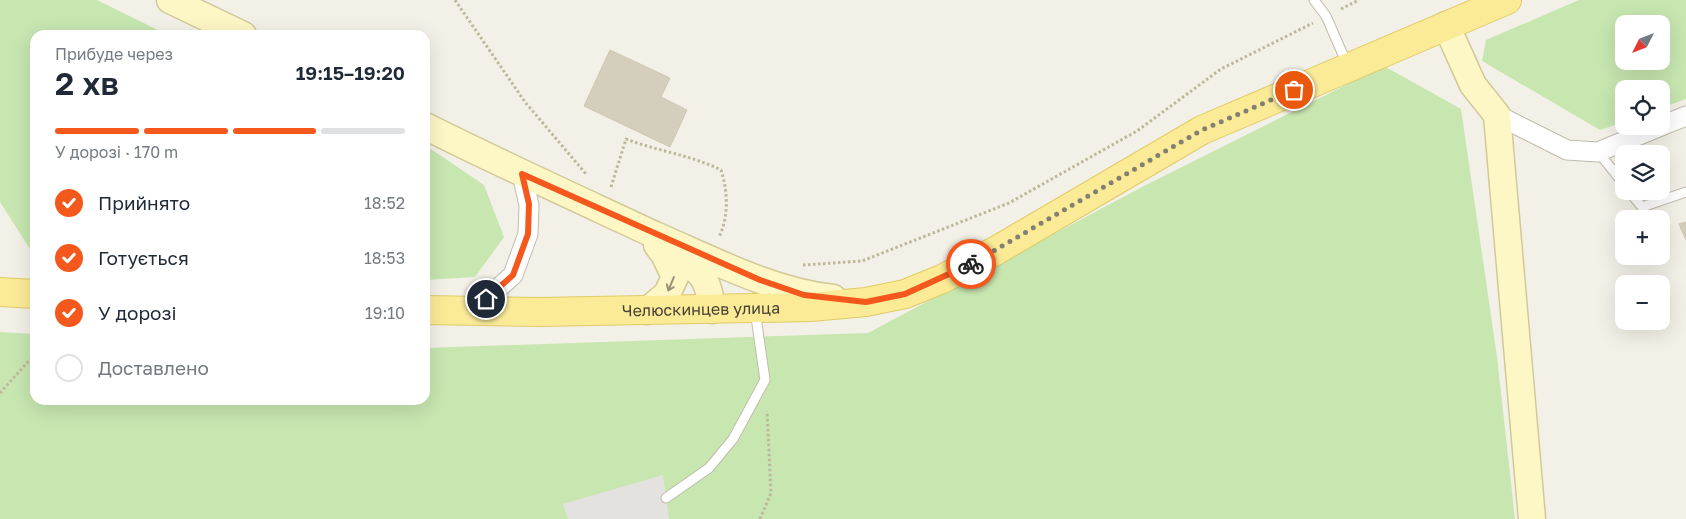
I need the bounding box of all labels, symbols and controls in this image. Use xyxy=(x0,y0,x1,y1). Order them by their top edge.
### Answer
north arrow xyxy=(1615,15,1670,70)
map controls xyxy=(1615,15,1670,330)
text: Прибуде через xyxy=(55,44,173,64)
text: 19:15–19:20 xyxy=(296,61,405,84)
text: 2 хв xyxy=(55,64,119,102)
pin xyxy=(1273,69,1315,111)
icon: bag xyxy=(1280,76,1308,104)
button: locate xyxy=(1615,80,1670,135)
text: У дорозі · 170 m xyxy=(55,142,178,162)
button: layers xyxy=(1615,145,1670,200)
icon: check xyxy=(55,189,83,217)
text: Прийнято xyxy=(98,191,190,214)
text: 18:52 xyxy=(364,193,405,213)
button: + xyxy=(1615,210,1670,265)
courier xyxy=(946,239,996,289)
icon: check xyxy=(55,244,83,272)
text: Готується xyxy=(98,246,189,269)
text: 18:53 xyxy=(364,248,405,268)
icon: bike xyxy=(957,250,985,278)
button: − xyxy=(1615,275,1670,330)
one-way arrow xyxy=(666,276,676,291)
pin xyxy=(465,278,507,320)
icon: home xyxy=(472,285,500,313)
street label: Челюскинцев улица xyxy=(622,298,780,320)
icon: check xyxy=(55,299,83,327)
text: У дорозі xyxy=(98,301,177,324)
text: 19:10 xyxy=(365,303,405,323)
text: Доставлено xyxy=(98,356,209,379)

